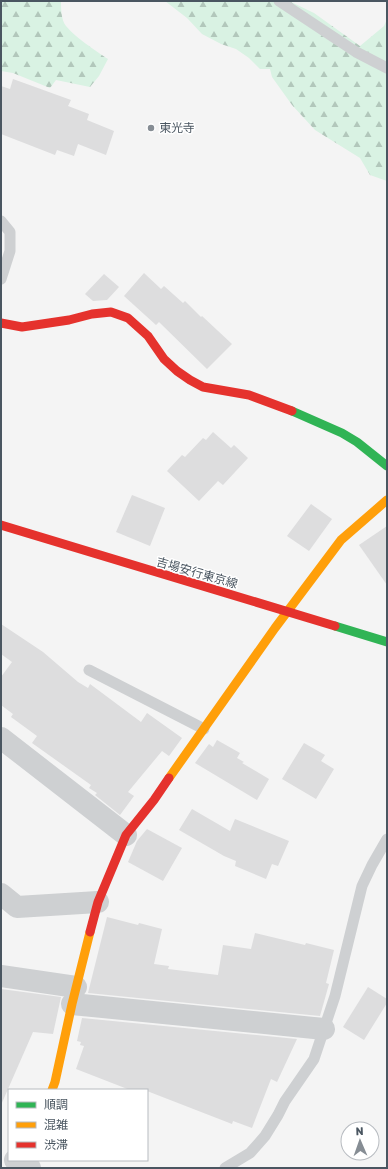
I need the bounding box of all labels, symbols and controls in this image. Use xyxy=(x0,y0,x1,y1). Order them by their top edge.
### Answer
place label: 東光寺 xyxy=(159,121,195,135)
marker: 東光寺 xyxy=(146,123,156,133)
street label: 吉場安行東京線 xyxy=(155,555,239,591)
legend xyxy=(8,1089,148,1161)
text: 順調 xyxy=(44,1098,68,1112)
text: 混雑 xyxy=(44,1118,68,1132)
north arrow xyxy=(340,1121,380,1161)
text: N xyxy=(355,1125,364,1138)
text: 渋滞 xyxy=(44,1138,68,1152)

